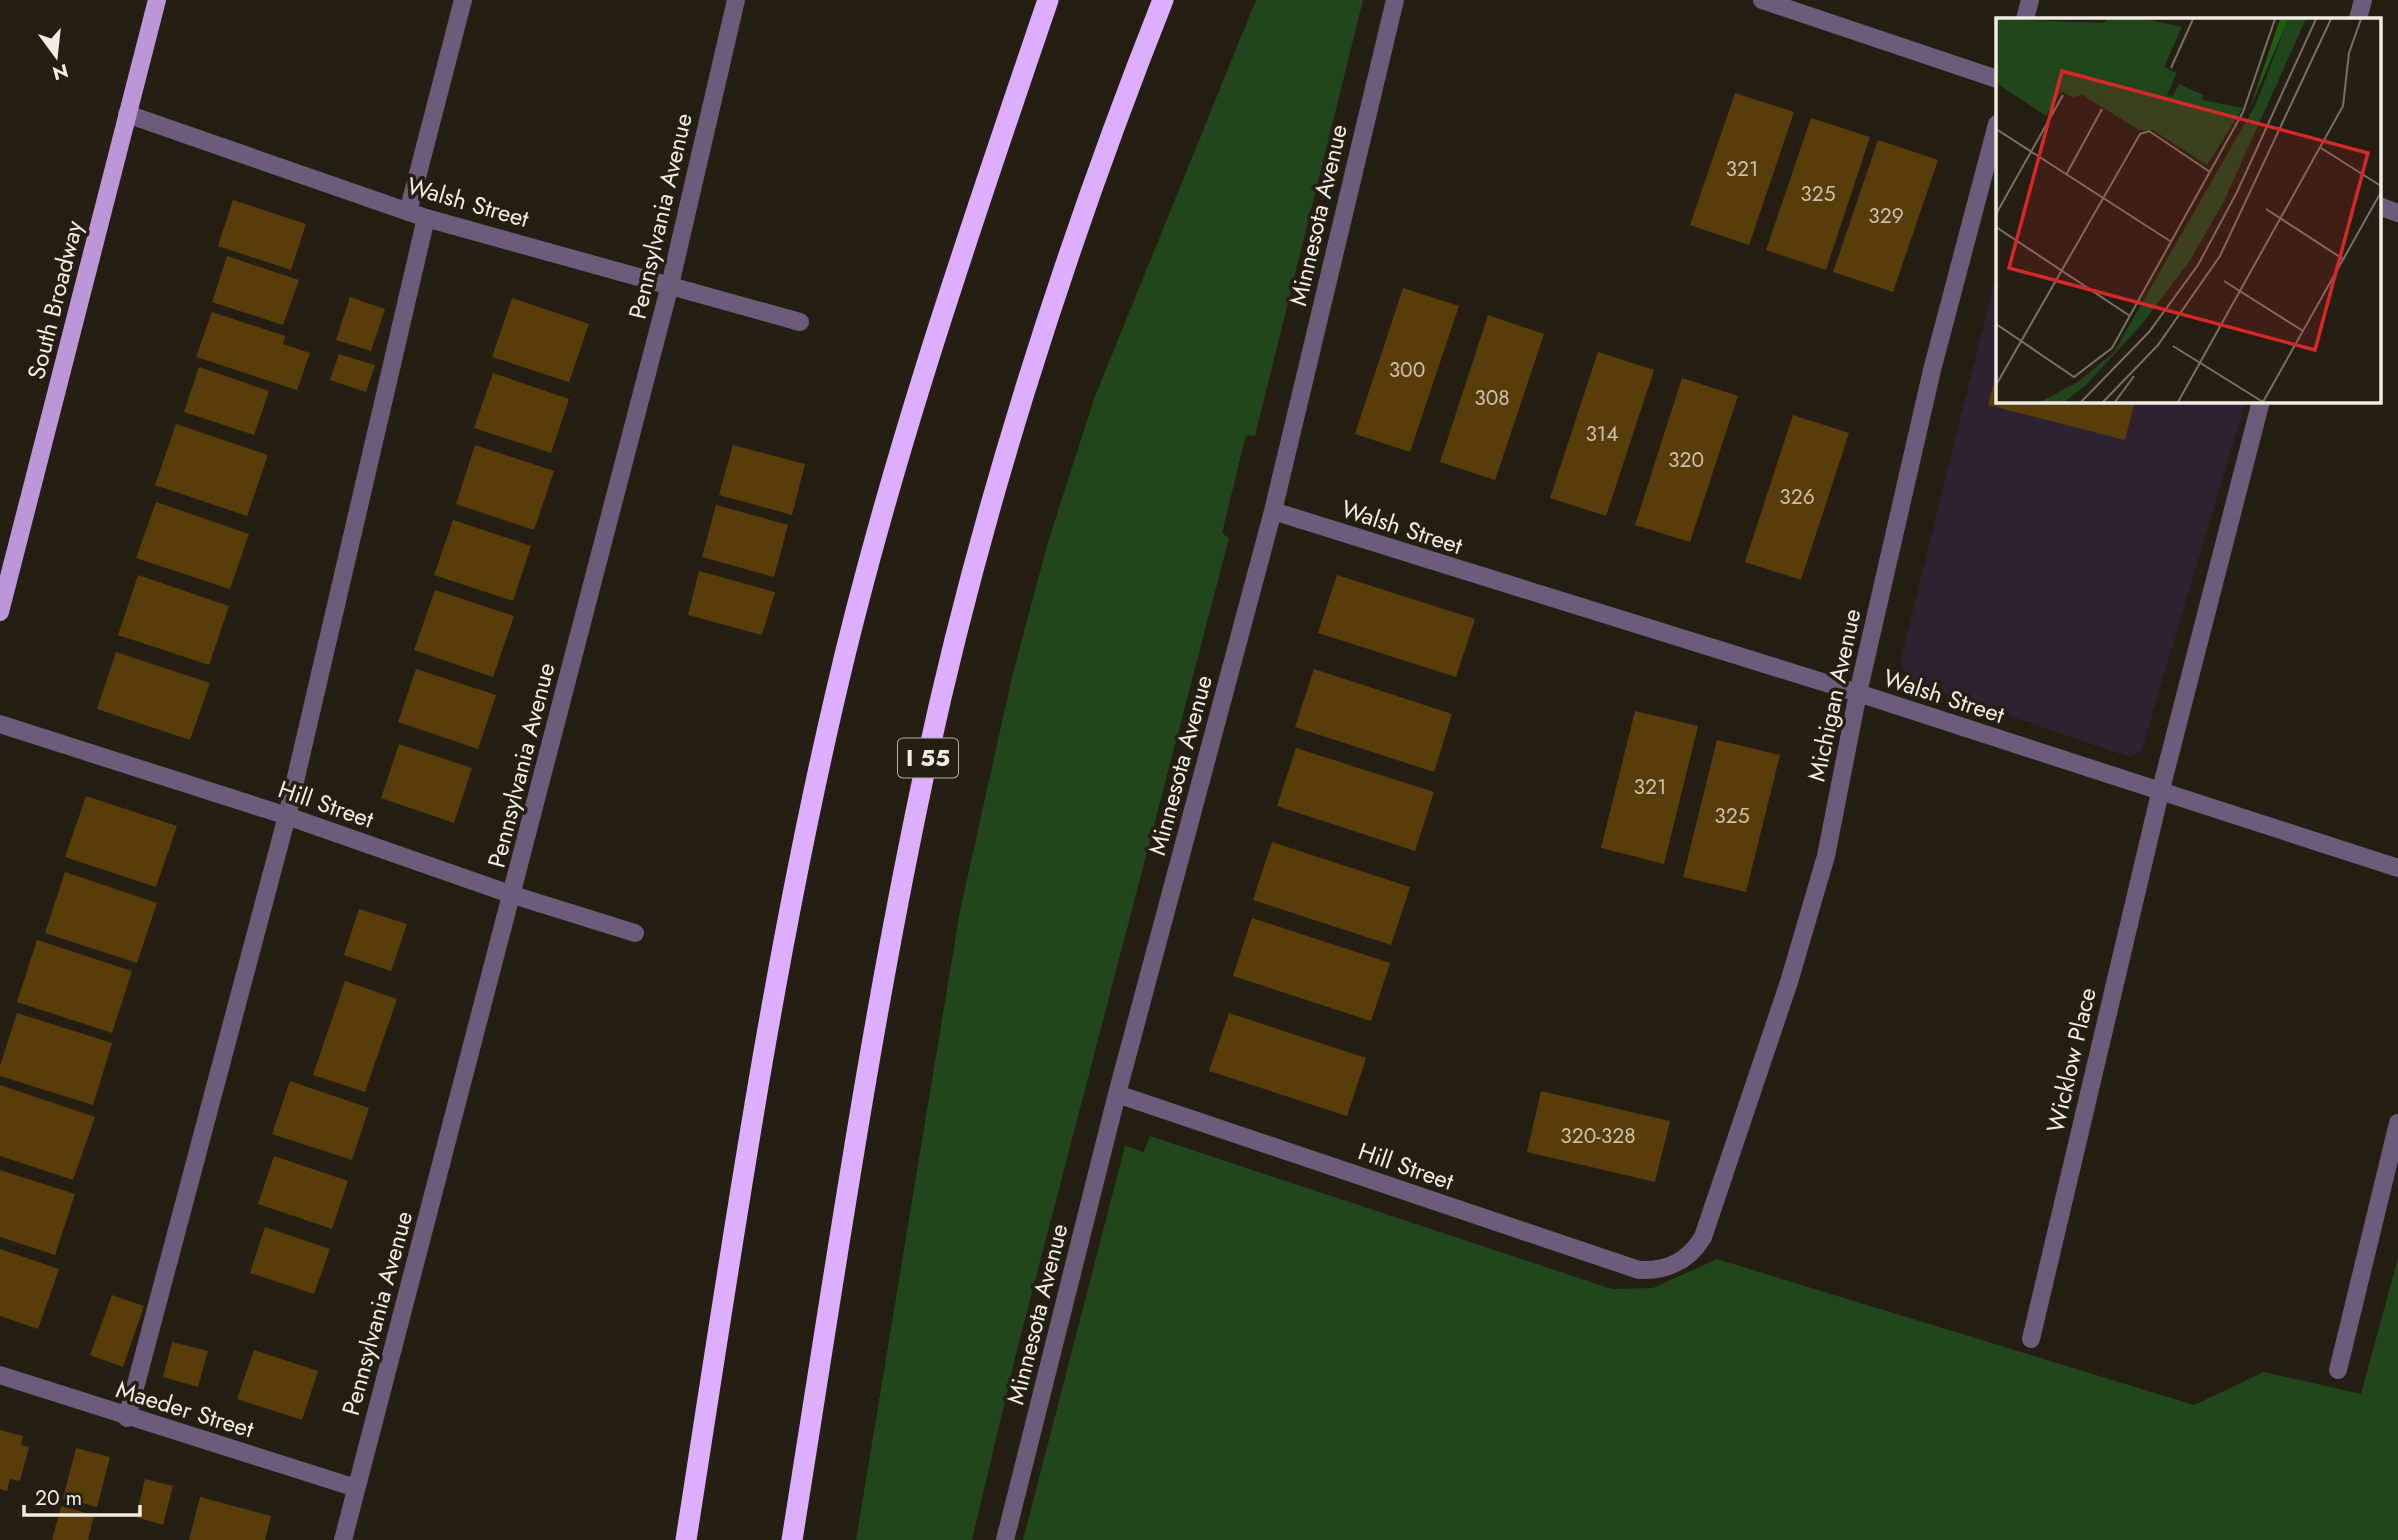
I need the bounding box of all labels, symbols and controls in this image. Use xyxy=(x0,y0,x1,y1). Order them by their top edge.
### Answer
inset map xyxy=(1996,18,2380,402)
north arrow xyxy=(21,21,91,91)
text: N xyxy=(49,57,71,87)
street label: Pennsylvania Avenue xyxy=(619,110,701,322)
street label: Minnesota Avenue xyxy=(1280,121,1356,309)
house number: 321 xyxy=(1726,154,1758,184)
street label: Walsh Street xyxy=(403,168,533,236)
house number: 325 xyxy=(1800,179,1836,209)
house number: 329 xyxy=(1868,201,1904,231)
street label: South Broadway xyxy=(18,217,92,383)
house number: 300 xyxy=(1389,355,1425,385)
house number: 308 xyxy=(1474,383,1510,413)
house number: 314 xyxy=(1585,419,1619,449)
house number: 320 xyxy=(1668,445,1704,475)
house number: 326 xyxy=(1779,482,1815,512)
street label: Walsh Street xyxy=(1337,491,1467,563)
street label: Michigan Avenue xyxy=(1799,605,1869,785)
street label: Pennsylvania Avenue xyxy=(479,659,563,871)
street label: Walsh Street xyxy=(1879,660,2009,732)
street label: Minnesota Avenue xyxy=(1139,671,1221,859)
road number: I 55 xyxy=(898,738,958,778)
street label: Hill Street xyxy=(274,771,379,837)
house number: 321 xyxy=(1634,772,1666,802)
house number: 325 xyxy=(1714,801,1750,831)
street label: Wicklow Place xyxy=(2037,984,2105,1136)
house number: 320-328 xyxy=(1560,1121,1636,1151)
street label: Hill Street xyxy=(1354,1133,1459,1199)
street label: Pennsylvania Avenue xyxy=(333,1207,421,1419)
street label: Minnesota Avenue xyxy=(998,1220,1076,1408)
street label: Maeder Street xyxy=(112,1371,258,1447)
scale bar xyxy=(24,1474,140,1518)
text: 20 m xyxy=(35,1483,82,1513)

